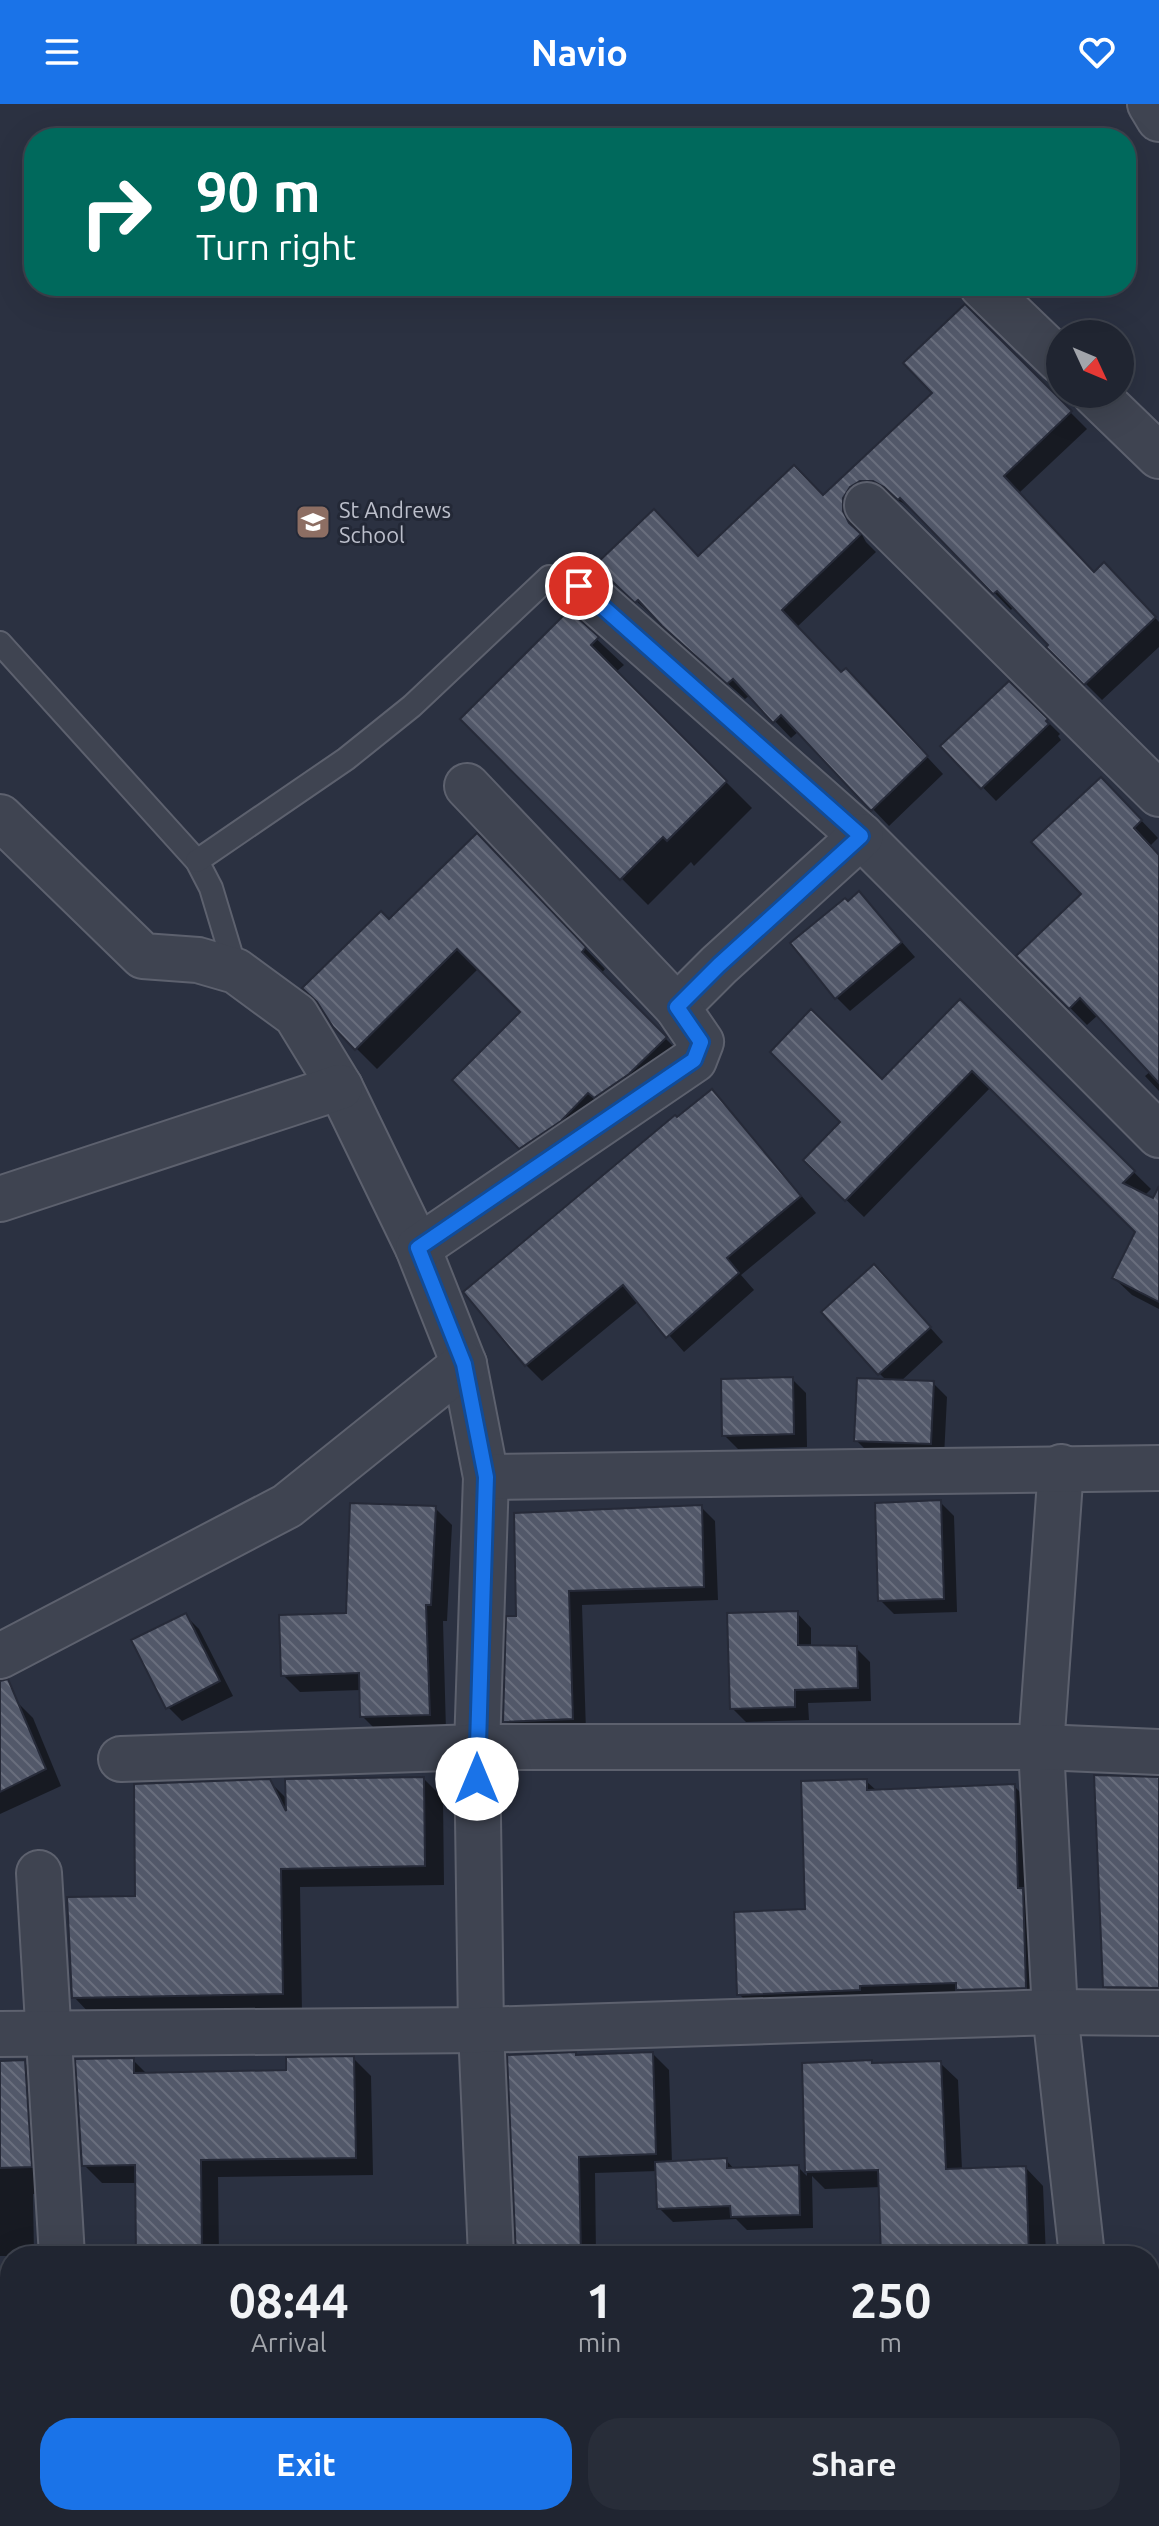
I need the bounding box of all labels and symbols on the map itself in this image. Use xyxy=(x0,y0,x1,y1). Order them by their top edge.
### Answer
north arrow xyxy=(1046,320,1134,408)
place label: St Andrews School xyxy=(339,497,451,547)
school or university icon: St Andrews School xyxy=(294,503,332,541)
pin xyxy=(545,552,613,620)
position arrow xyxy=(435,1737,519,1821)

